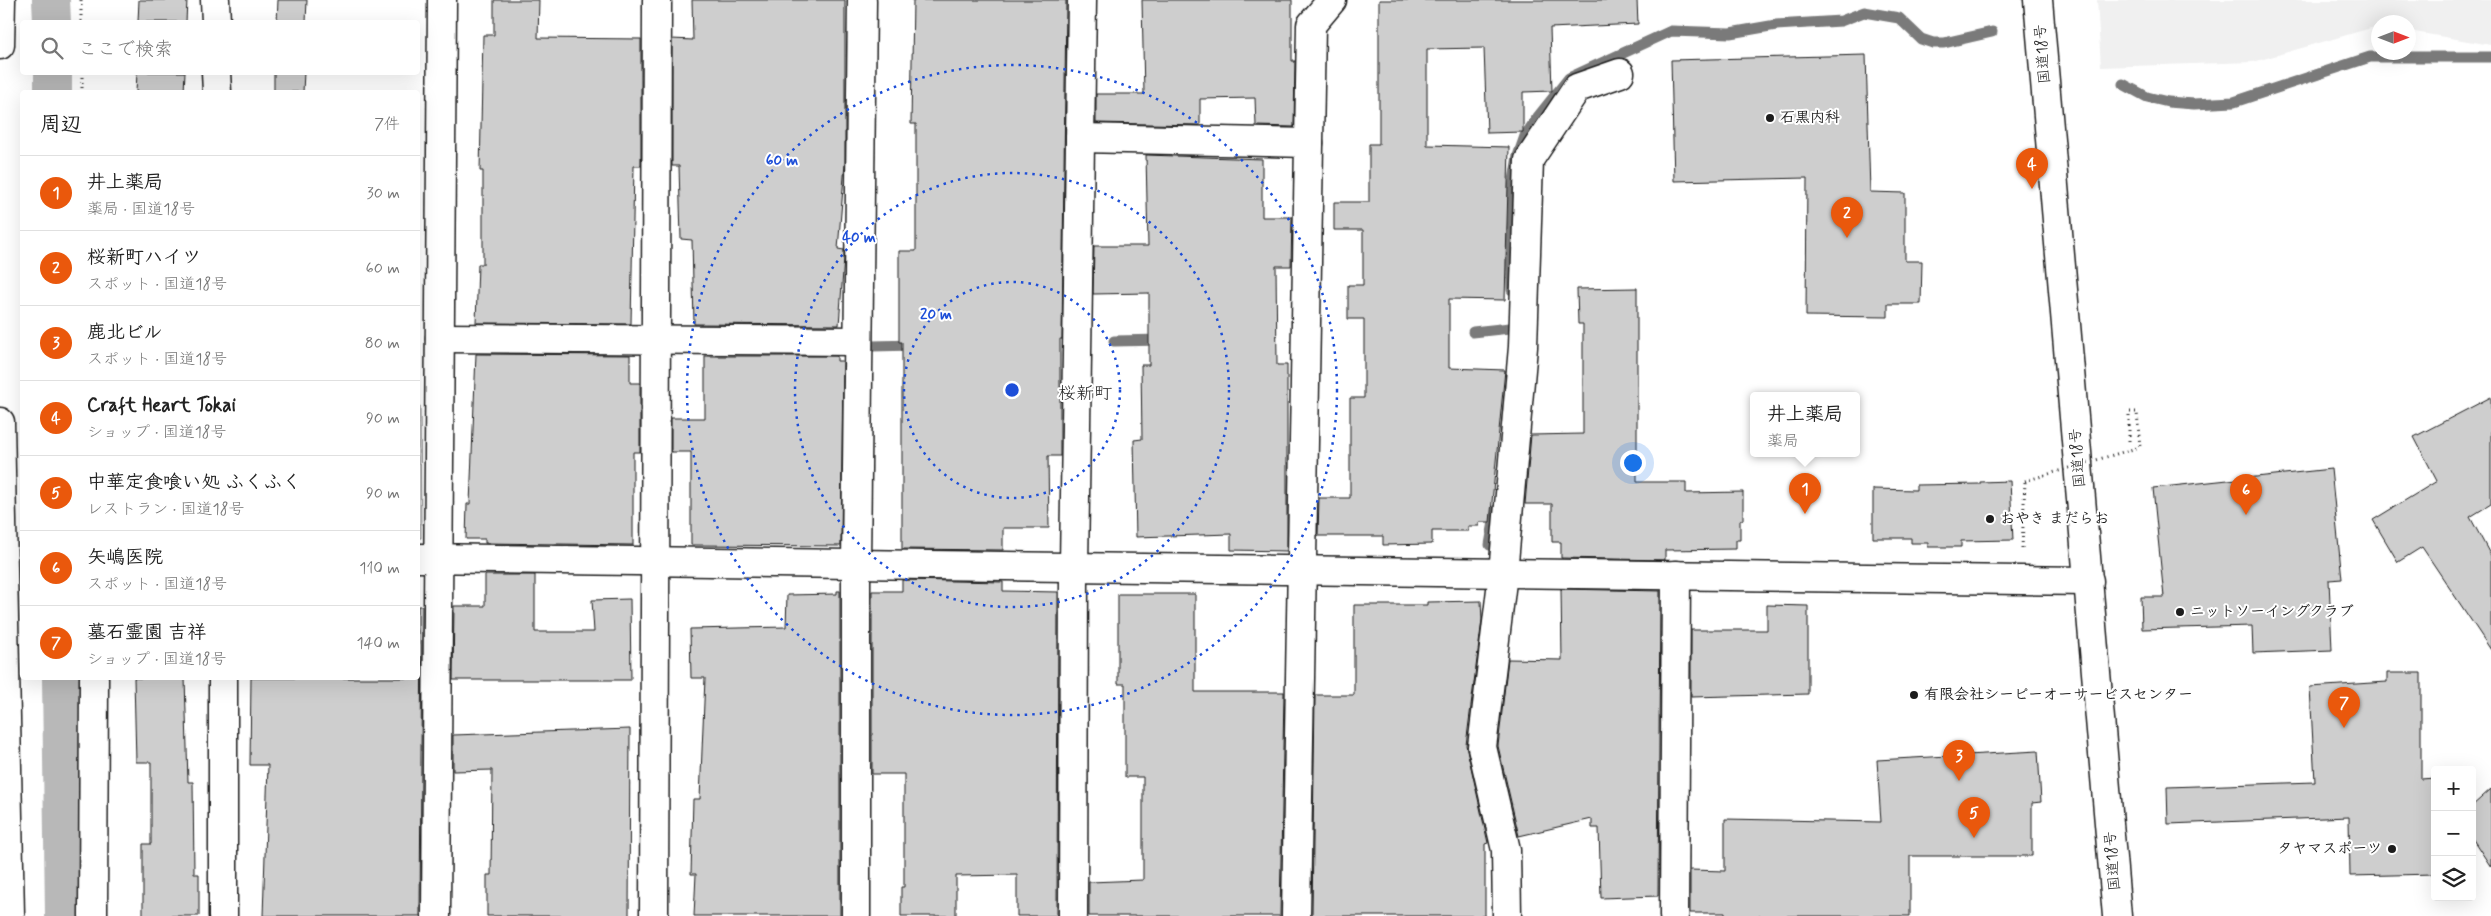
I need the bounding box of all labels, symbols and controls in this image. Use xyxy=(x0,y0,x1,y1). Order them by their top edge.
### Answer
north arrow xyxy=(2371,15,2416,60)
search box xyxy=(20,20,420,75)
street label: 国道18号 xyxy=(2030,23,2056,85)
icon: search xyxy=(38,34,66,62)
text: ここで検索 xyxy=(78,37,173,62)
place label: 石黒内科 xyxy=(1780,108,1840,128)
text: 周辺 xyxy=(40,111,82,139)
marker: 石黒内科 xyxy=(1764,112,1776,124)
text: 7件 xyxy=(374,114,400,135)
pin: 4 xyxy=(2016,148,2048,189)
text: 60 m xyxy=(766,151,798,171)
text: 井上薬局 xyxy=(87,170,163,195)
text: 1 xyxy=(52,183,60,204)
text: 30 m xyxy=(367,183,400,204)
pin: 2 xyxy=(1831,197,1863,238)
text: 薬局 · 国道18号 xyxy=(87,199,195,220)
text: 40 m xyxy=(842,228,876,248)
text: 桜新町ハイツ xyxy=(87,245,201,270)
text: 2 xyxy=(52,258,60,279)
text: 60 m xyxy=(366,258,400,279)
text: スポット · 国道18号 xyxy=(87,274,227,295)
text: 20 m xyxy=(920,305,952,325)
text: 鹿北ビル xyxy=(87,320,163,345)
text: 3 xyxy=(52,333,60,354)
text: 80 m xyxy=(365,333,400,354)
text: スポット · 国道18号 xyxy=(87,349,227,370)
centre of rings xyxy=(1003,381,1021,399)
district label: 桜新町 xyxy=(1058,382,1112,406)
popup xyxy=(1750,392,1860,457)
text: Craft Heart Tokai xyxy=(87,393,236,418)
text: 井上薬局 xyxy=(1767,402,1843,427)
text: 4 xyxy=(51,408,61,429)
text: 90 m xyxy=(366,408,400,429)
text: ショップ · 国道18号 xyxy=(87,422,227,443)
street label: 国道18号 xyxy=(2065,427,2091,489)
text: 薬局 xyxy=(1767,431,1799,452)
your location xyxy=(1620,450,1646,476)
text: 中華定食喰い処 ふくふく xyxy=(87,470,301,495)
pin: 1 xyxy=(1789,473,1821,514)
pin: 6 xyxy=(2230,474,2262,515)
text: 5 xyxy=(51,483,61,504)
text: 90 m xyxy=(366,483,400,504)
text: レストラン · 国道18号 xyxy=(87,499,245,520)
place label: おやき まだらお xyxy=(2000,509,2109,529)
marker: おやき まだらお xyxy=(1984,513,1996,525)
text: 矢嶋医院 xyxy=(87,545,163,570)
text: 6 xyxy=(52,558,60,579)
text: 110 m xyxy=(359,558,400,579)
text: スポット · 国道18号 xyxy=(87,574,227,595)
place label: ニットソーイングクラブ xyxy=(2190,602,2354,622)
marker: ニットソーイングクラブ xyxy=(2174,606,2186,618)
text: 墓石霊園 吉祥 xyxy=(87,620,206,645)
text: 7 xyxy=(51,633,61,654)
text: 140 m xyxy=(356,633,400,654)
text: ショップ · 国道18号 xyxy=(87,649,227,670)
place label: 有限会社シーピーオーサービスセンター xyxy=(1924,685,2193,705)
pin: 7 xyxy=(2328,687,2360,728)
marker: 有限会社シーピーオーサービスセンター xyxy=(1908,689,1920,701)
pin: 3 xyxy=(1943,740,1975,781)
map controls xyxy=(2431,766,2476,901)
button: + xyxy=(2431,766,2476,811)
pin: 5 xyxy=(1958,797,1990,838)
button: − xyxy=(2431,811,2476,856)
street label: 国道18号 xyxy=(2100,830,2126,892)
place label: タヤマスポーツ xyxy=(2277,839,2382,859)
marker: タヤマスポーツ xyxy=(2386,843,2398,855)
button: layers xyxy=(2431,856,2476,901)

